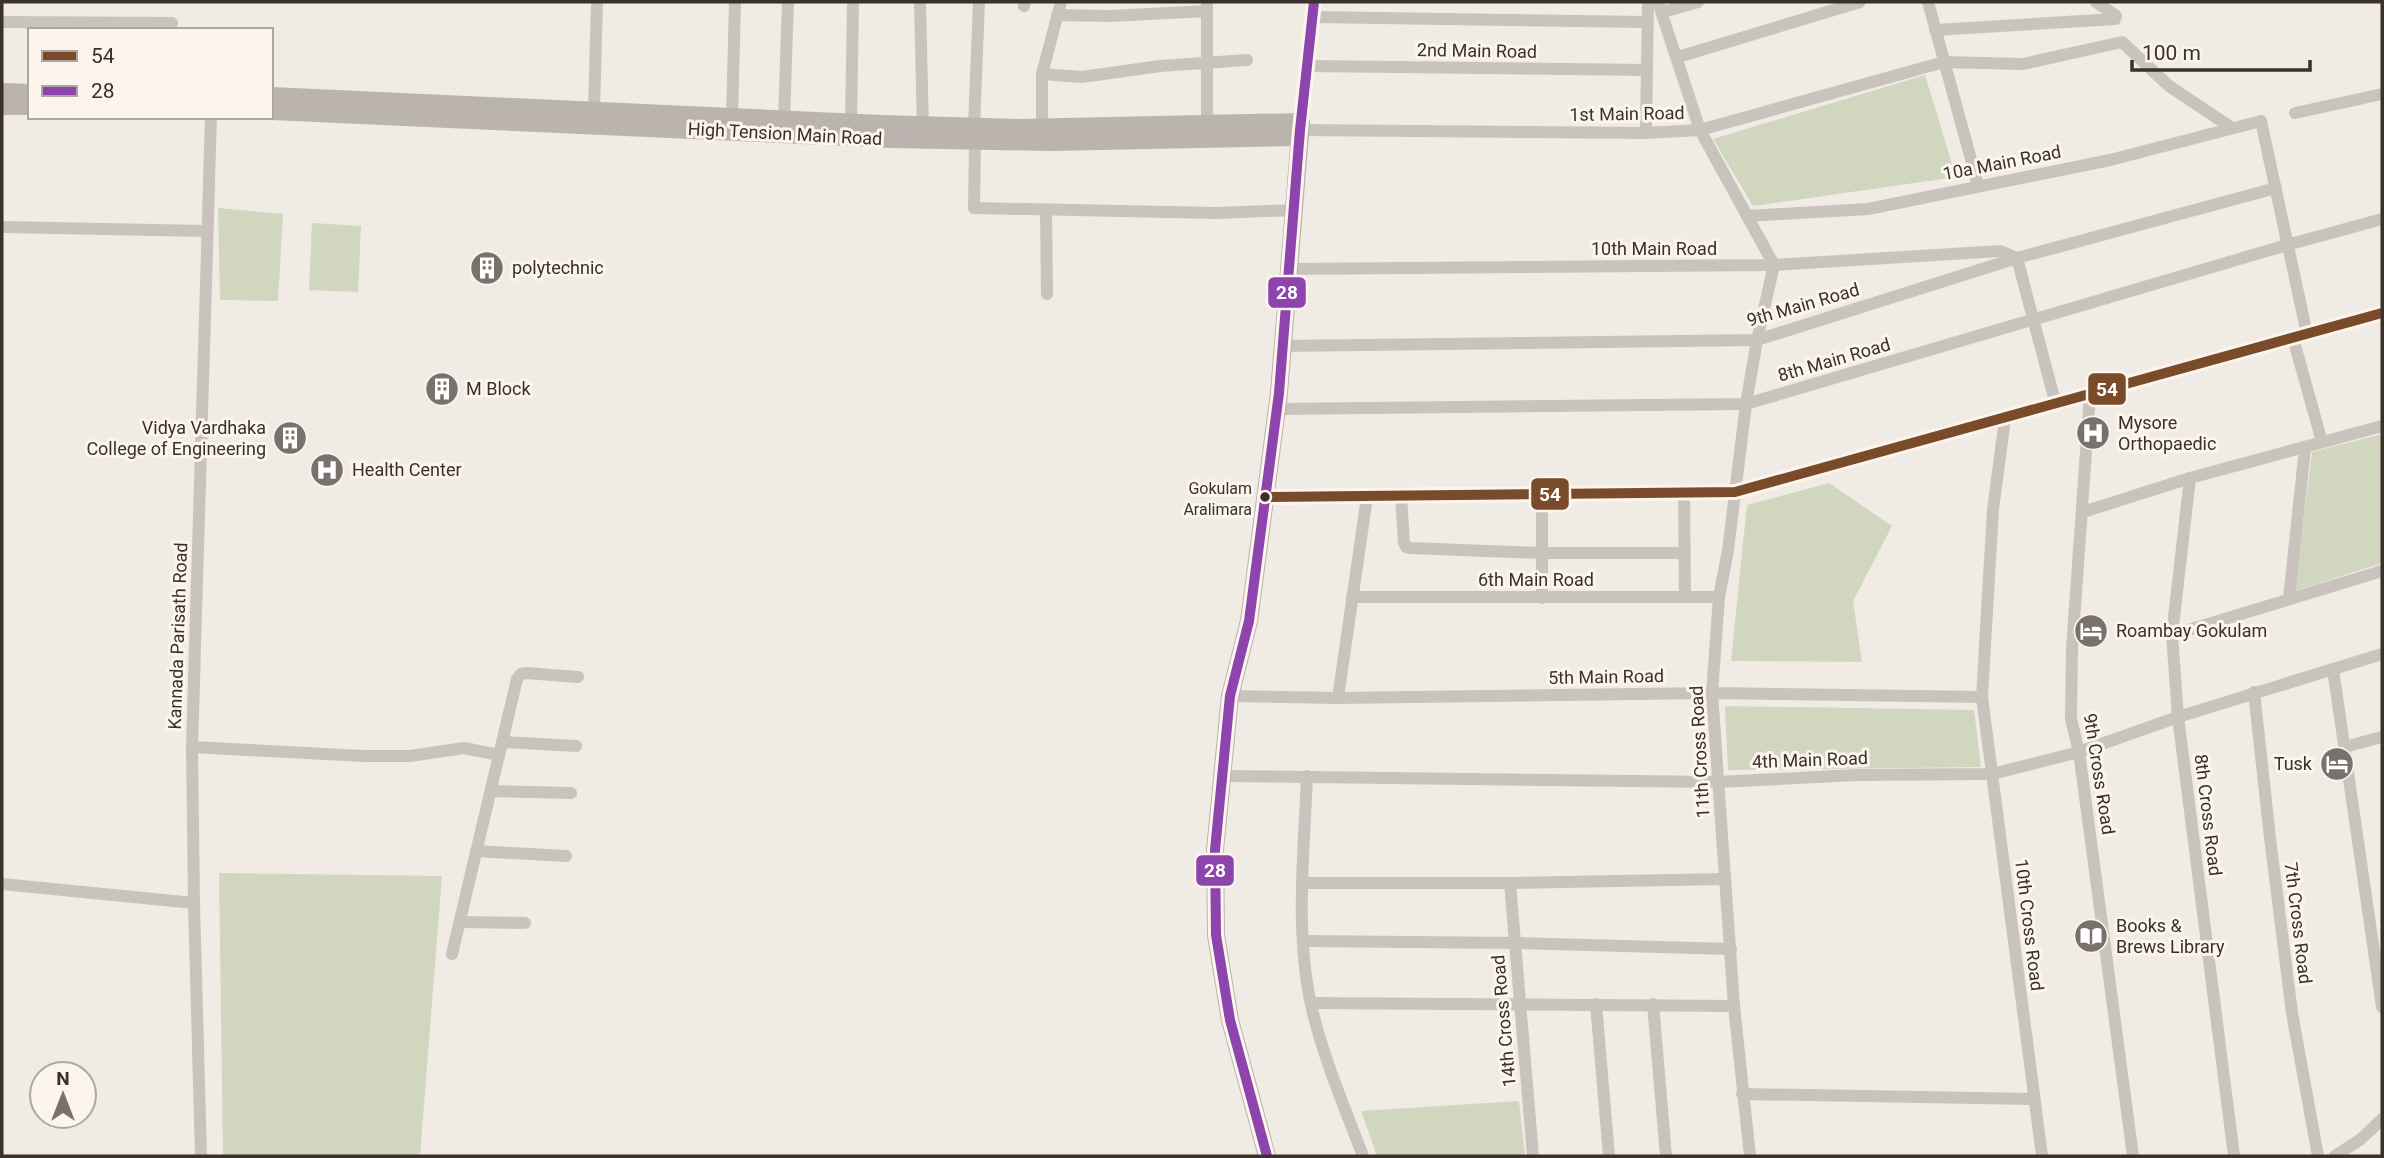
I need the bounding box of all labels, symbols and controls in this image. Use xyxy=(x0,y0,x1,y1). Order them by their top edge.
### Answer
legend xyxy=(28,28,273,119)
scale bar xyxy=(2132,28,2310,72)
street label: 2nd Main Road xyxy=(1417,39,1537,62)
text: 100 m xyxy=(2142,41,2201,65)
text: 54 xyxy=(91,44,115,68)
text: 28 xyxy=(91,79,115,103)
street label: 1st Main Road xyxy=(1569,102,1685,125)
street label: High Tension Main Road xyxy=(687,118,883,149)
street label: 10a Main Road xyxy=(1941,141,2063,184)
street label: 10th Main Road xyxy=(1591,238,1717,259)
building icon: polytechnic xyxy=(468,249,506,287)
place label: polytechnic xyxy=(512,257,604,278)
line badge: 28 xyxy=(1267,276,1307,309)
street label: 9th Main Road xyxy=(1744,278,1862,331)
text: 28 xyxy=(1276,281,1298,304)
street label: 8th Main Road xyxy=(1775,333,1893,386)
building icon: M Block xyxy=(423,370,461,408)
line badge: 54 xyxy=(2087,372,2127,406)
place label: M Block xyxy=(466,378,531,399)
text: 54 xyxy=(2096,378,2118,401)
place label: Mysore Orthopaedic xyxy=(2118,412,2216,454)
hospital icon: Mysore Orthopaedic xyxy=(2074,414,2112,452)
place label: Vidya Vardhaka College of Engineering xyxy=(86,417,266,459)
building icon: Vidya Vardhaka College of Engineering xyxy=(271,419,309,457)
hospital icon: Health Center xyxy=(308,451,346,489)
place label: Health Center xyxy=(352,459,462,480)
line badge: 54 xyxy=(1530,477,1570,511)
place label: Gokulam Aralimara xyxy=(1183,479,1252,519)
text: 54 xyxy=(1539,483,1561,506)
marker: Gokulam Aralimara xyxy=(1258,490,1272,504)
street label: Kannada Parisath Road xyxy=(164,542,191,730)
street label: 6th Main Road xyxy=(1478,569,1594,590)
hotel icon: Roambay Gokulam xyxy=(2072,612,2110,650)
place label: Roambay Gokulam xyxy=(2116,620,2267,641)
street label: 5th Main Road xyxy=(1548,665,1664,688)
street label: 11th Cross Road xyxy=(1686,685,1713,819)
street label: 9th Cross Road xyxy=(2080,712,2119,836)
hotel icon: Tusk xyxy=(2318,745,2356,783)
street label: 4th Main Road xyxy=(1752,747,1868,772)
street label: 8th Cross Road xyxy=(2191,753,2226,877)
place label: Tusk xyxy=(2274,753,2313,774)
line badge: 28 xyxy=(1195,854,1235,887)
street label: 10th Cross Road xyxy=(2011,858,2048,992)
text: 28 xyxy=(1204,859,1226,882)
street label: 7th Cross Road xyxy=(2281,861,2316,985)
place label: Books & Brews Library xyxy=(2116,915,2225,957)
library icon: Books & Brews Library xyxy=(2072,917,2110,955)
street label: 14th Cross Road xyxy=(1487,954,1520,1088)
north arrow xyxy=(28,1060,98,1130)
text: N xyxy=(56,1067,70,1090)

